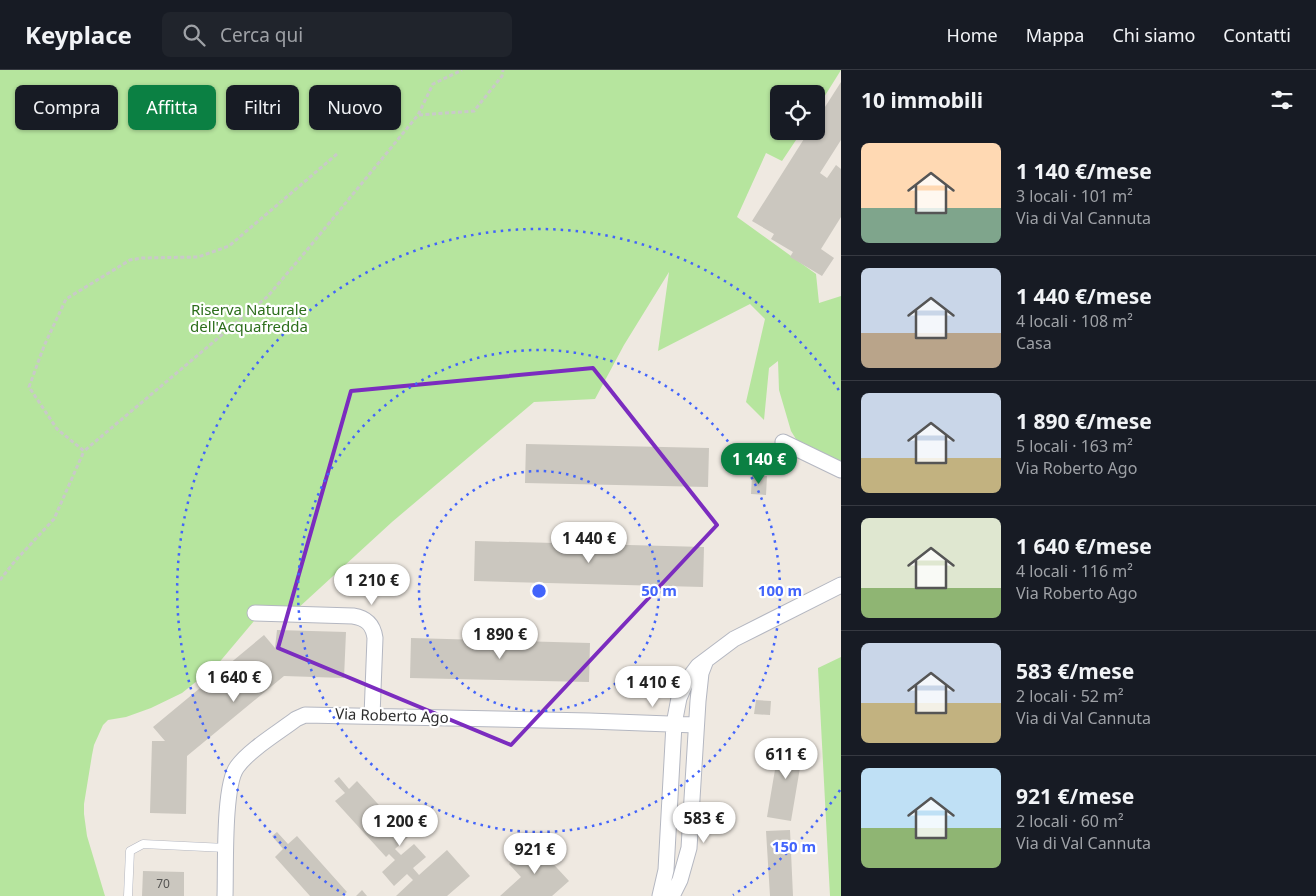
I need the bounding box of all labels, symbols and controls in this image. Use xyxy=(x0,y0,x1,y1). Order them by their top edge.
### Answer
search box xyxy=(162,12,512,57)
text: Keyplace xyxy=(25,18,132,51)
icon: search xyxy=(180,21,208,49)
text: Cerca qui xyxy=(220,22,303,48)
text: Home xyxy=(947,23,998,47)
text: Mappa xyxy=(1026,23,1084,47)
text: Chi siamo xyxy=(1112,23,1195,47)
text: Contatti xyxy=(1223,23,1291,47)
chip: Compra xyxy=(15,85,118,130)
chip: Affitta xyxy=(128,85,216,130)
chip: Filtri xyxy=(226,85,299,130)
chip: Nuovo xyxy=(309,85,401,130)
map controls xyxy=(770,85,825,140)
button: locate xyxy=(770,85,825,140)
text: 10 immobili xyxy=(861,86,983,114)
icon: filters xyxy=(1268,86,1296,114)
text: 1 140 €/mese xyxy=(1016,157,1152,185)
icon: home xyxy=(901,163,961,223)
text: 3 locali · 101 m² xyxy=(1016,185,1133,207)
text: Via di Val Cannuta xyxy=(1016,207,1151,229)
text: 1 440 €/mese xyxy=(1016,282,1152,310)
icon: home xyxy=(901,288,961,348)
park label: Riserva Naturale dell'Acquafredda xyxy=(190,299,308,336)
text: 4 locali · 108 m² xyxy=(1016,310,1133,332)
text: Casa xyxy=(1016,332,1052,354)
text: 1 890 €/mese xyxy=(1016,407,1152,435)
icon: home xyxy=(901,413,961,473)
text: 5 locali · 163 m² xyxy=(1016,435,1133,457)
pin: 1 140 € xyxy=(713,442,805,485)
text: 1 140 € xyxy=(732,448,786,470)
text: Via Roberto Ago xyxy=(1016,457,1137,479)
pin: 1 440 € xyxy=(543,522,635,564)
text: 1 440 € xyxy=(562,527,616,549)
text: 1 640 €/mese xyxy=(1016,532,1152,560)
icon: home xyxy=(901,538,961,598)
text: 4 locali · 116 m² xyxy=(1016,560,1133,582)
pin: 1 210 € xyxy=(326,564,418,606)
text: 1 210 € xyxy=(345,569,399,591)
text: 50 m xyxy=(641,580,677,600)
text: 100 m xyxy=(758,580,802,600)
centre of rings xyxy=(530,582,548,600)
text: Via Roberto Ago xyxy=(1016,582,1137,604)
pin: 1 890 € xyxy=(454,618,546,660)
text: 1 890 € xyxy=(473,623,527,645)
text: 583 €/mese xyxy=(1016,657,1134,685)
pin: 1 640 € xyxy=(188,660,280,703)
icon: home xyxy=(901,663,961,723)
text: 1 640 € xyxy=(207,666,261,688)
pin: 1 410 € xyxy=(607,666,699,708)
text: 1 410 € xyxy=(626,671,680,693)
text: 2 locali · 52 m² xyxy=(1016,685,1124,707)
street label: Via Roberto Ago xyxy=(335,703,449,727)
text: Via di Val Cannuta xyxy=(1016,707,1151,729)
pin: 611 € xyxy=(751,738,821,780)
text: 611 € xyxy=(766,743,806,765)
text: 921 €/mese xyxy=(1016,782,1134,810)
icon: home xyxy=(901,788,961,848)
pin: 583 € xyxy=(669,802,739,844)
pin: 1 200 € xyxy=(354,804,446,847)
text: 583 € xyxy=(684,807,724,829)
text: 1 200 € xyxy=(373,810,427,832)
text: 2 locali · 60 m² xyxy=(1016,810,1124,832)
pin: 921 € xyxy=(500,832,570,875)
text: Via di Val Cannuta xyxy=(1016,832,1151,854)
text: 150 m xyxy=(772,836,816,856)
text: 921 € xyxy=(515,838,555,860)
house number: 70 xyxy=(156,875,170,892)

